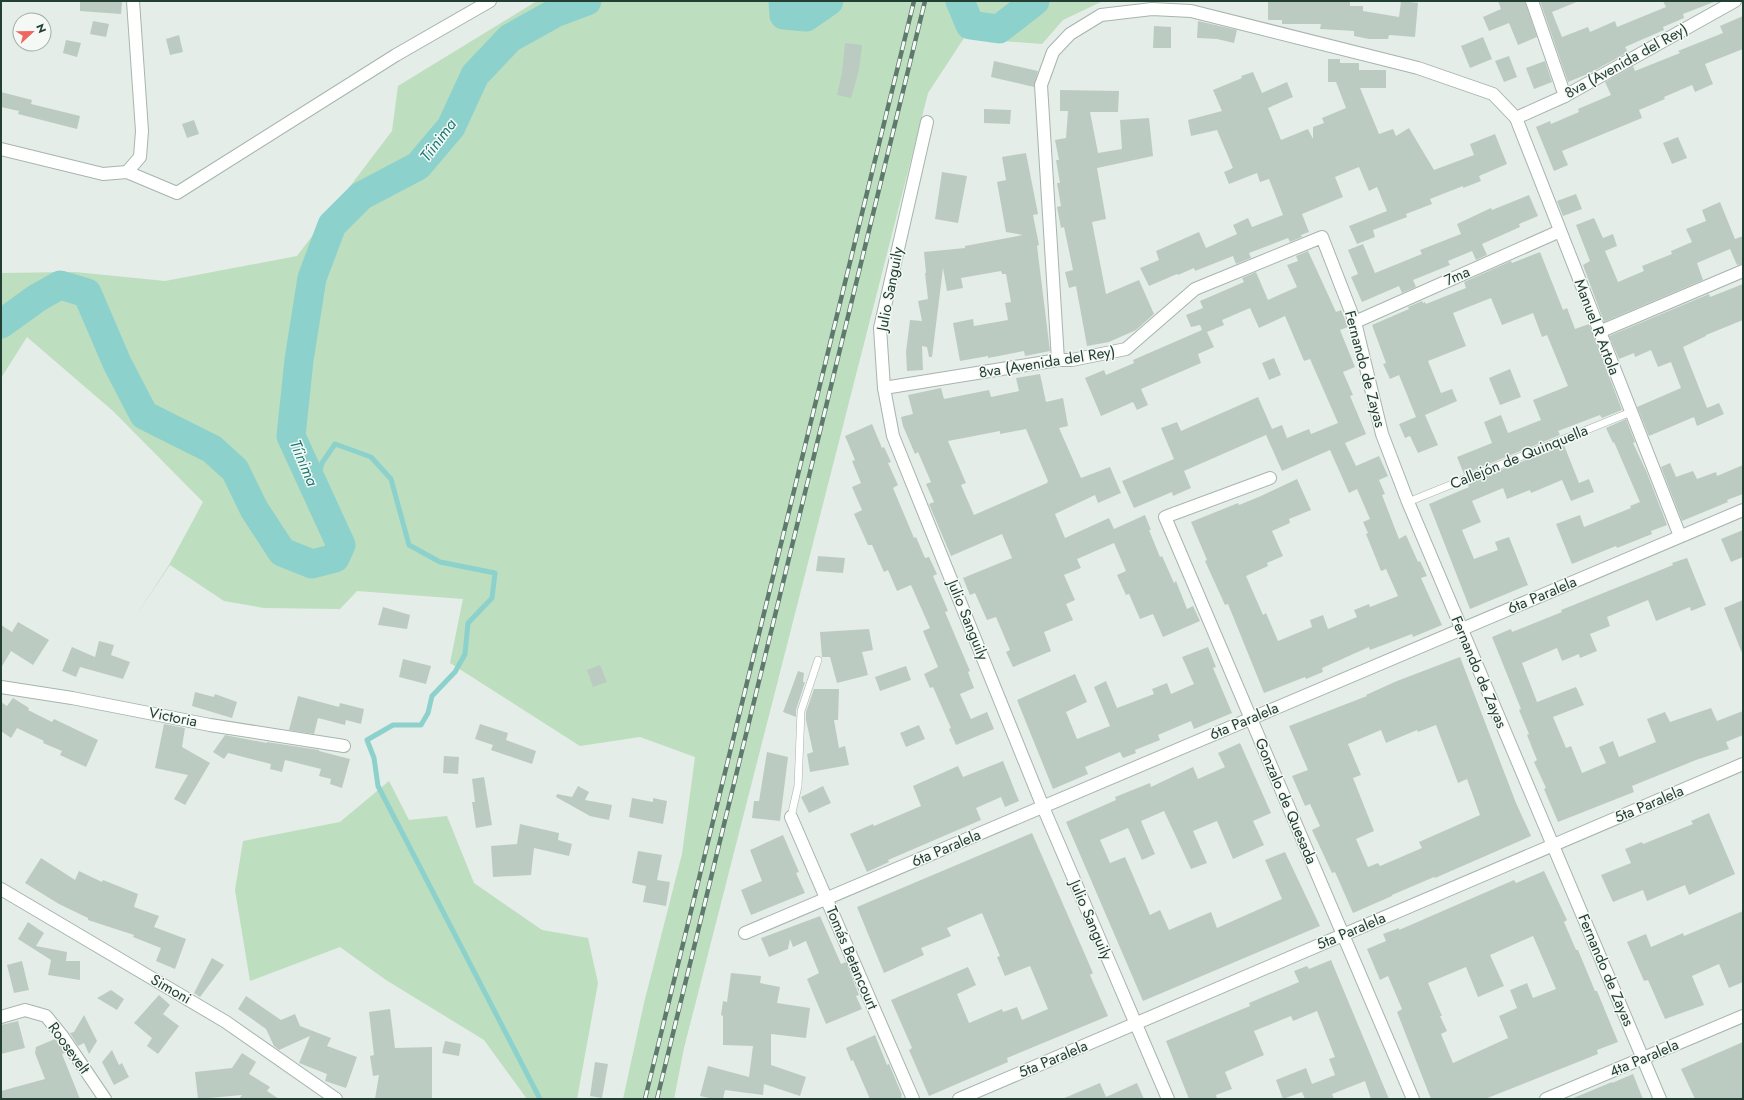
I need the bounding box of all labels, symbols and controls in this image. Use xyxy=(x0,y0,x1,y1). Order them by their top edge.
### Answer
north arrow xyxy=(12,12,52,52)
street label: 8va (Avenida del Rey) xyxy=(1560,18,1692,104)
text: N xyxy=(32,21,50,35)
water label: Tíinima xyxy=(414,114,462,166)
street label: Julio Sanguily xyxy=(871,245,909,335)
street label: 7ma xyxy=(1441,261,1473,291)
street label: Manuel R Artola xyxy=(1569,276,1625,378)
street label: Fernando de Zayas xyxy=(1339,308,1391,430)
street label: 8va (Avenida del Rey) xyxy=(977,340,1117,384)
street label: Callejón de Quinquella xyxy=(1447,419,1591,495)
water label: Tíinima xyxy=(284,436,324,490)
street label: 6ta Paralela xyxy=(1504,571,1580,619)
street label: Julio Sanguily xyxy=(941,575,994,664)
street label: Fernando de Zayas xyxy=(1445,612,1513,732)
street label: 6ta Paralela xyxy=(1206,697,1282,745)
street label: Victoria xyxy=(147,702,199,732)
street label: Gonzalo de Quesada xyxy=(1249,734,1323,868)
street label: 5ta Paralela xyxy=(1611,780,1687,828)
street label: 6ta Paralela xyxy=(908,824,984,872)
street label: Julio Sanguily xyxy=(1063,875,1118,964)
street label: Tomás Betancourt xyxy=(820,903,884,1013)
street label: 5ta Paralela xyxy=(1313,907,1389,955)
street label: Fernando de Zayas xyxy=(1572,910,1640,1030)
street label: Simoni xyxy=(147,969,195,1009)
street label: Roosevelt xyxy=(43,1017,96,1079)
street label: 4ta Paralela xyxy=(1606,1034,1682,1082)
street label: 5ta Paralela xyxy=(1015,1035,1091,1083)

